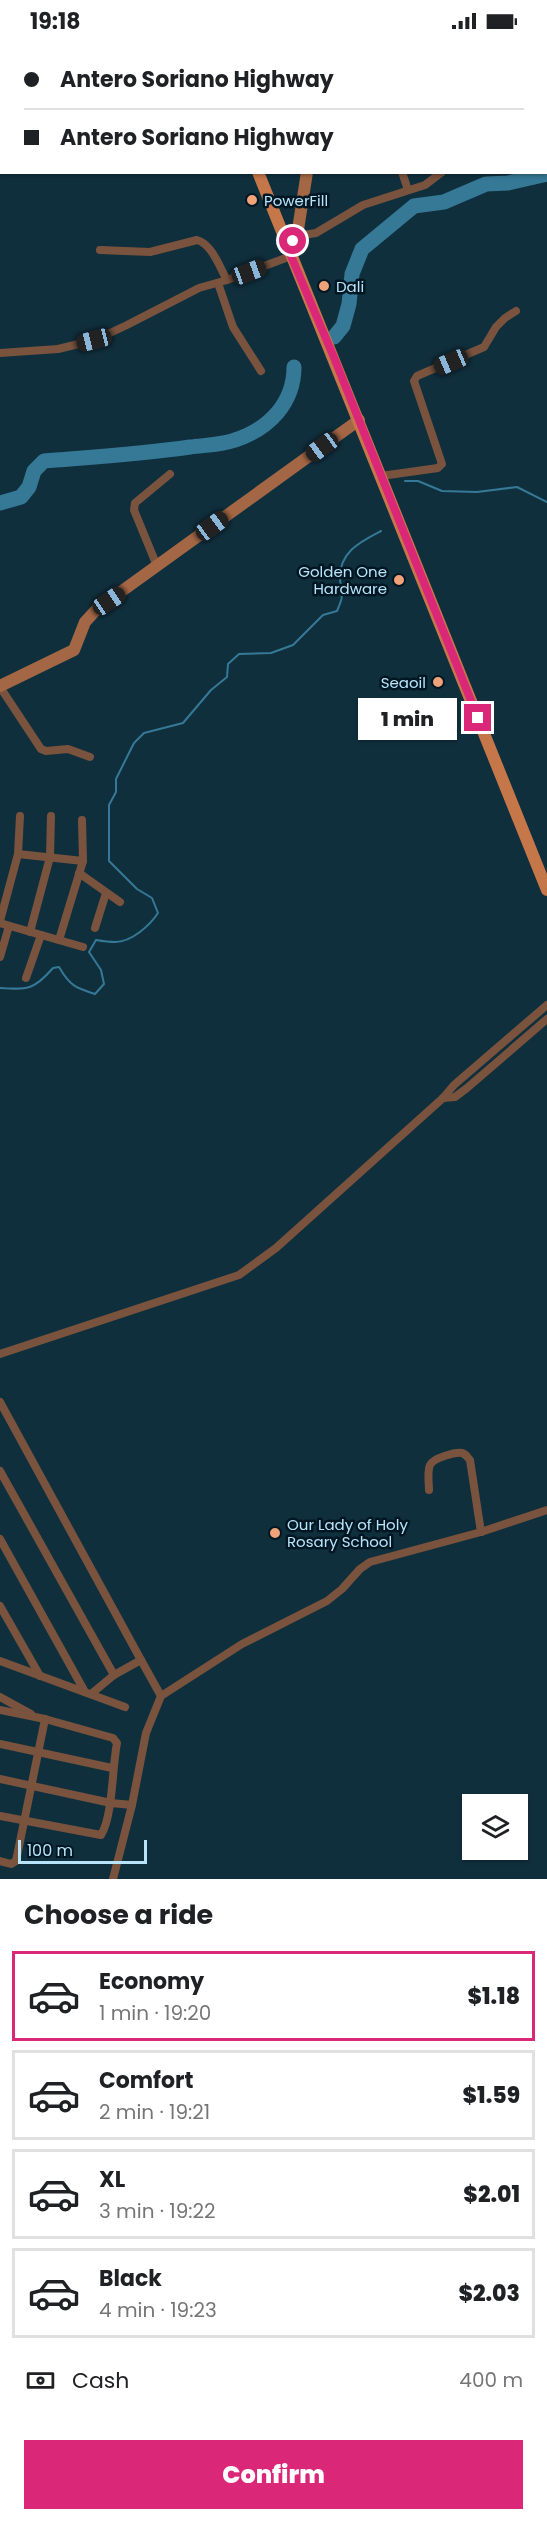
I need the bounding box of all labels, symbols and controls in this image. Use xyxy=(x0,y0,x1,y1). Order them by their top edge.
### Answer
text: 19:18 xyxy=(30,6,81,37)
text: Antero Soriano Highway xyxy=(60,64,334,95)
text: Antero Soriano Highway xyxy=(60,122,334,153)
place label: PowerFill xyxy=(264,190,328,211)
marker: PowerFill xyxy=(245,193,259,207)
route start xyxy=(279,227,306,254)
car xyxy=(229,257,269,287)
place label: Dali xyxy=(336,276,364,297)
marker: Dali xyxy=(317,279,331,293)
car xyxy=(74,327,114,353)
car xyxy=(431,347,471,377)
car xyxy=(302,429,342,465)
car xyxy=(192,508,232,544)
place label: Golden One Hardware xyxy=(298,561,387,599)
marker: Golden One Hardware xyxy=(392,573,406,587)
car xyxy=(89,583,129,619)
place label: Seaoil xyxy=(381,672,426,693)
marker: Seaoil xyxy=(431,675,445,689)
callout: 1 min xyxy=(358,697,457,739)
route end xyxy=(464,704,491,731)
text: 1 min xyxy=(381,705,434,733)
place label: Our Lady of Holy Rosary School xyxy=(287,1514,408,1552)
marker: Our Lady of Holy Rosary School xyxy=(268,1526,282,1540)
map controls xyxy=(462,1794,528,1860)
button: layers xyxy=(462,1794,528,1860)
scale bar xyxy=(18,1837,147,1864)
text: 100 m xyxy=(27,1839,73,1862)
text: Choose a ride xyxy=(24,1896,213,1933)
text: Economy xyxy=(99,1966,204,1997)
icon: car xyxy=(27,1969,81,2023)
text: $1.18 xyxy=(467,1981,520,2012)
text: 1 min · 19:20 xyxy=(99,1999,211,2027)
text: Comfort xyxy=(99,2065,193,2096)
icon: car xyxy=(27,2068,81,2122)
text: $1.59 xyxy=(463,2080,520,2111)
text: 2 min · 19:21 xyxy=(99,2098,210,2126)
text: XL xyxy=(99,2164,125,2195)
icon: car xyxy=(27,2167,81,2221)
text: $2.01 xyxy=(463,2179,520,2210)
text: 3 min · 19:22 xyxy=(99,2197,216,2225)
text: Black xyxy=(99,2263,162,2294)
icon: car xyxy=(27,2266,81,2320)
text: $2.03 xyxy=(458,2278,520,2309)
text: 4 min · 19:23 xyxy=(99,2296,217,2324)
icon: cash xyxy=(24,2364,57,2397)
text: Cash xyxy=(72,2365,129,2396)
text: 400 m xyxy=(459,2366,523,2394)
button: Confirm xyxy=(24,2440,523,2509)

